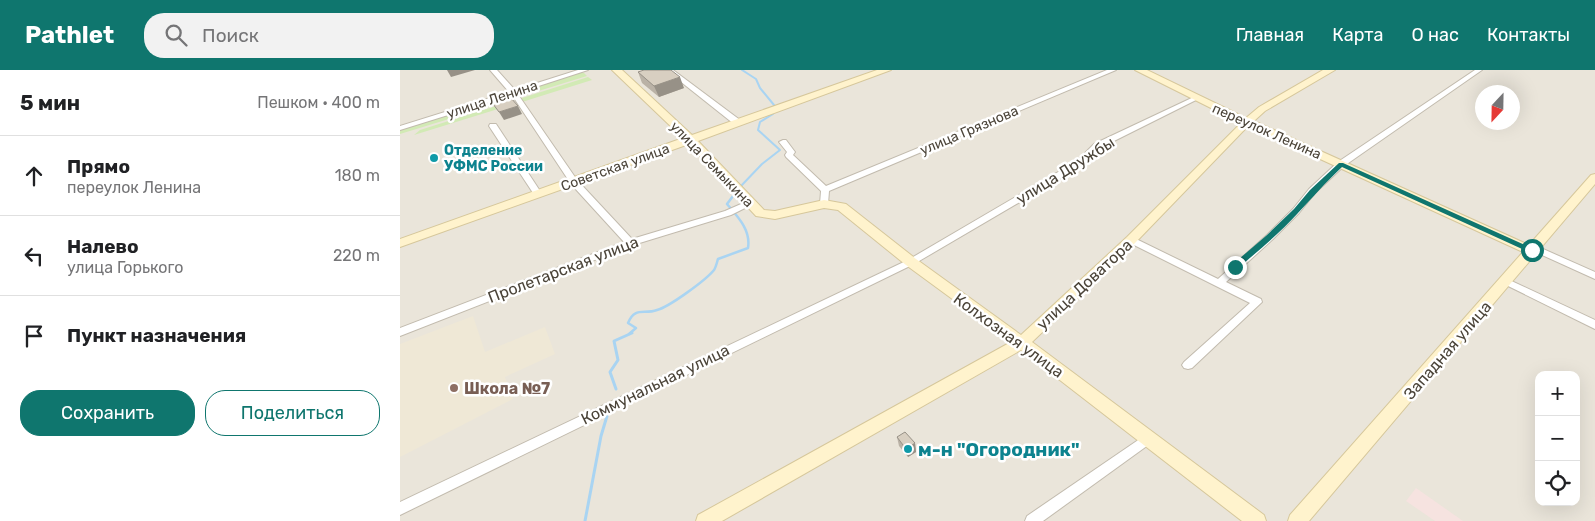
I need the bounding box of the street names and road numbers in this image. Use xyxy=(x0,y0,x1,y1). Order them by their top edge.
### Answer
street label: улица Ленина xyxy=(444,77,540,122)
street label: переулок Ленина xyxy=(1210,100,1324,163)
street label: улица Грязнова xyxy=(917,102,1021,159)
street label: улица Семыкина xyxy=(666,118,757,211)
street label: улица Дружбы xyxy=(1012,133,1118,208)
street label: Советская улица xyxy=(558,140,672,195)
street label: Пролетарская улица xyxy=(485,232,641,307)
street label: улица Доватора xyxy=(1033,235,1136,334)
street label: Колхозная улица xyxy=(950,289,1067,382)
street label: Западная улица xyxy=(1400,297,1495,403)
street label: Коммунальная улица xyxy=(578,340,732,429)

